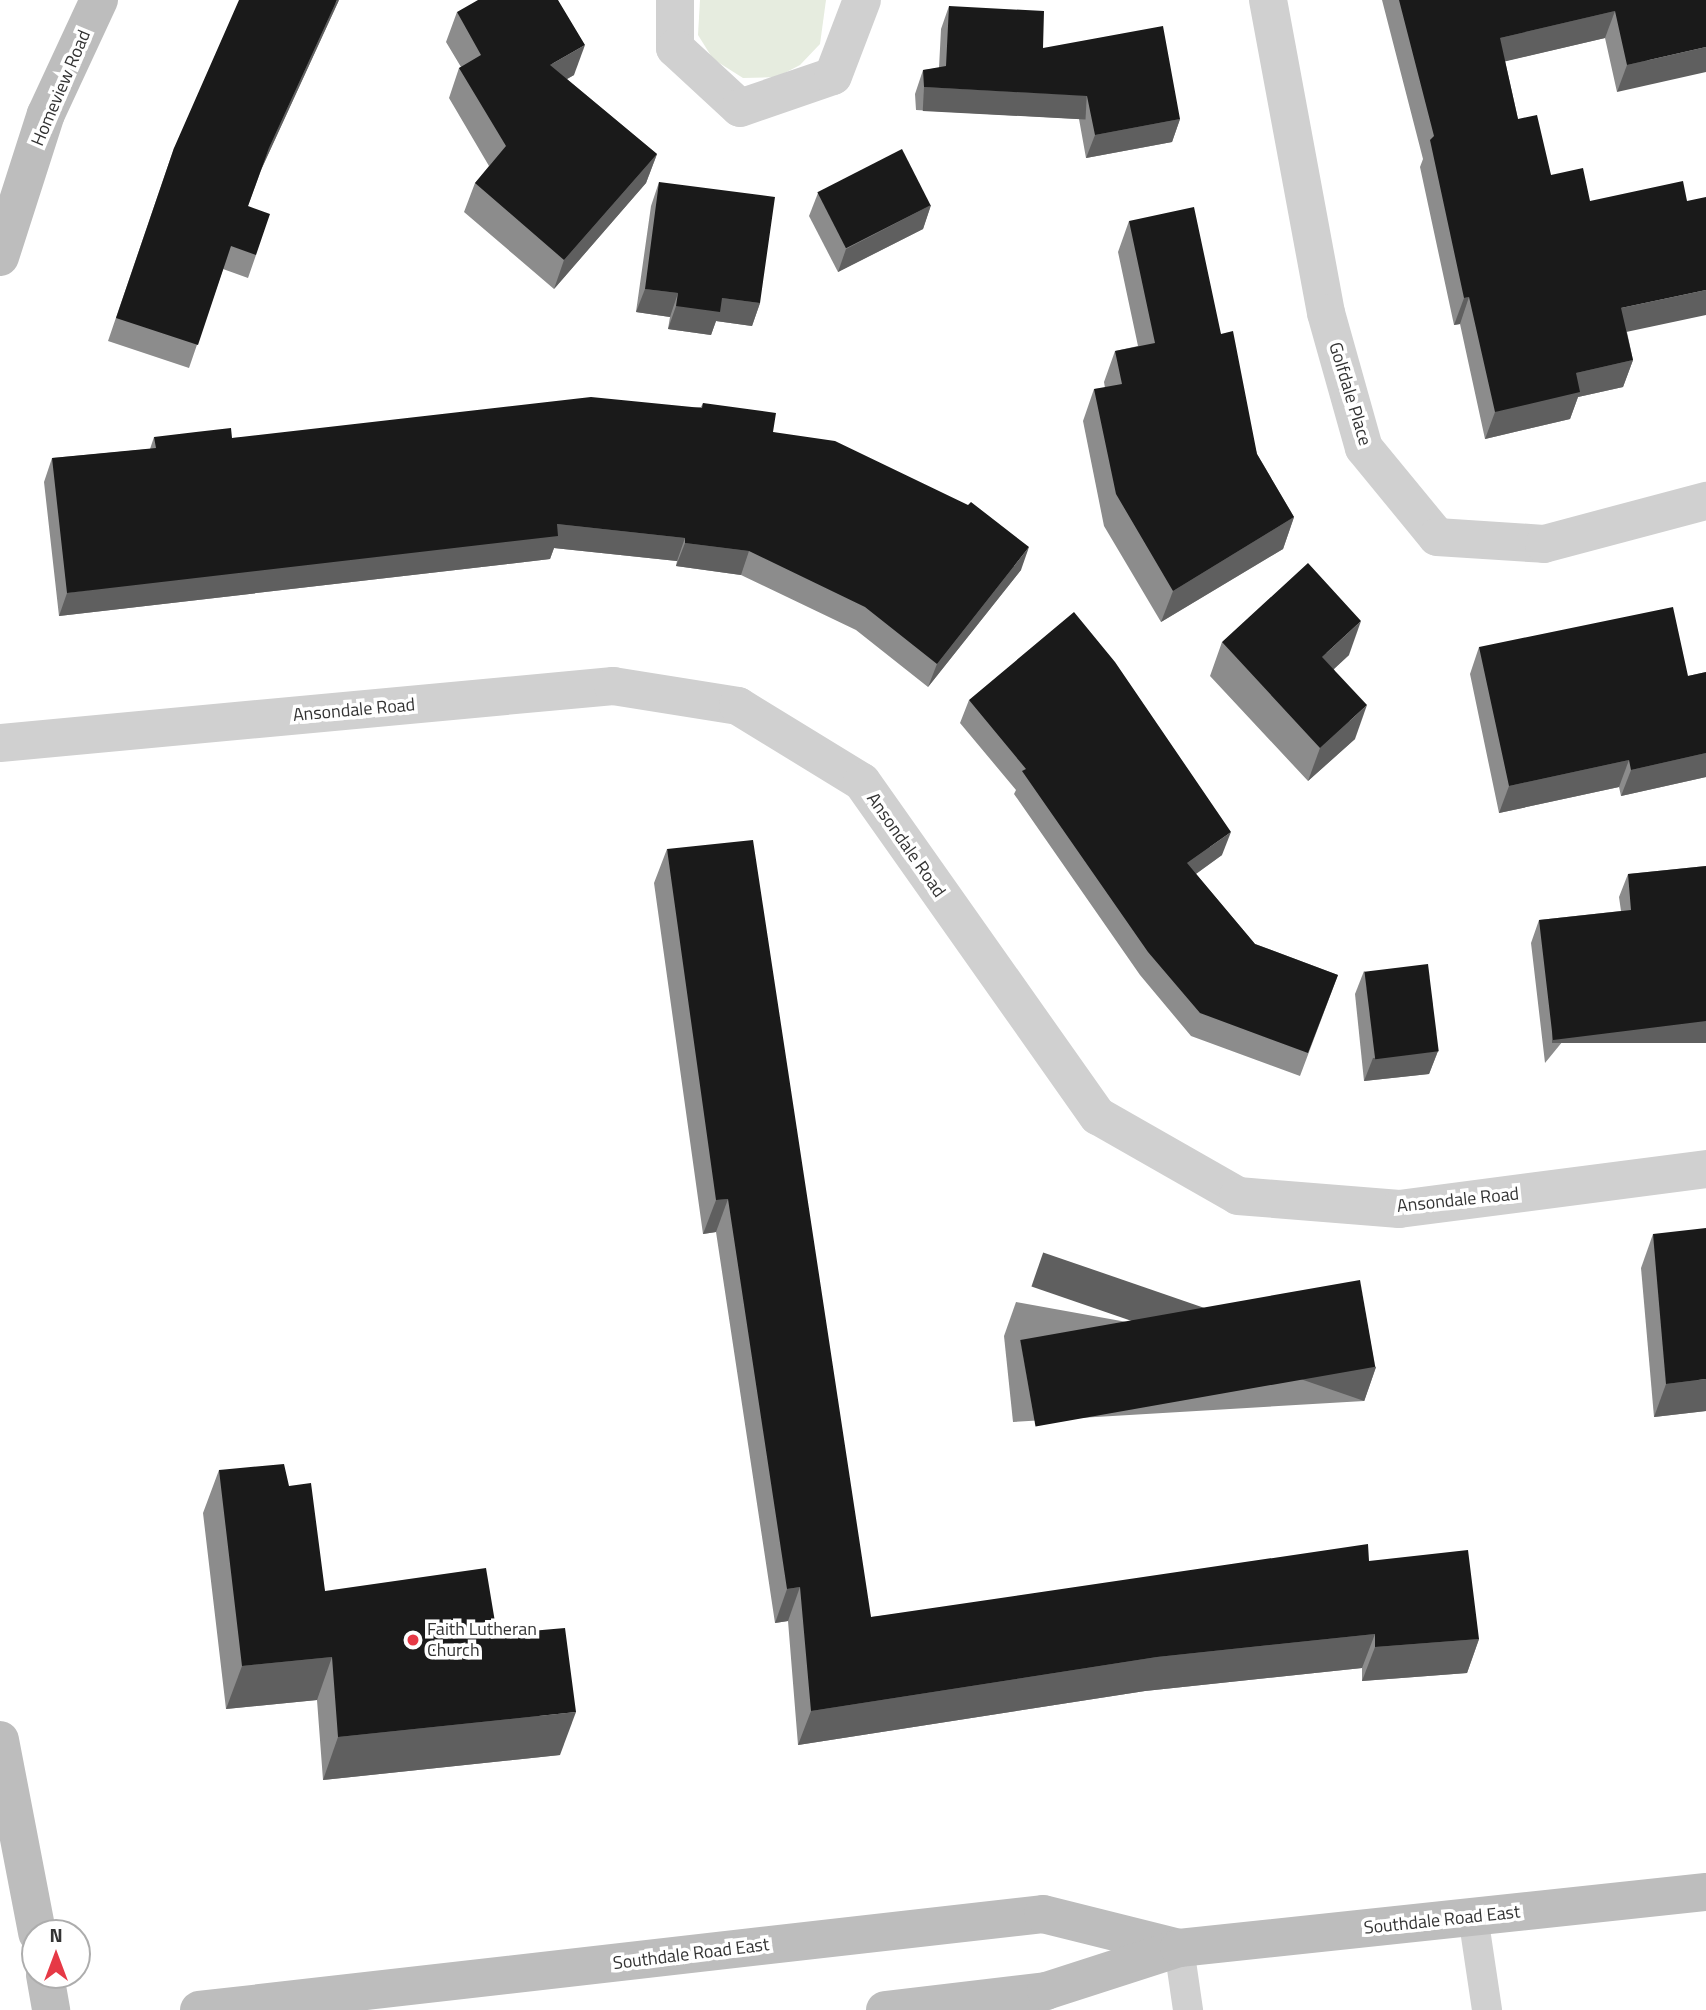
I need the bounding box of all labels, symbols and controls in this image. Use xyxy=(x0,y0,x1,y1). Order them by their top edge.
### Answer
street label: Homeview Road xyxy=(27,27,95,149)
street label: Golfdale Place xyxy=(1324,340,1376,448)
street label: Ansondale Road xyxy=(292,694,416,726)
street label: Ansondale Road xyxy=(862,789,950,901)
street label: Ansondale Road xyxy=(1396,1183,1520,1217)
place label: Faith Lutheran Church xyxy=(427,1619,537,1662)
marker: Faith Lutheran Church xyxy=(405,1632,421,1648)
street label: Southdale Road East xyxy=(1363,1901,1521,1939)
north arrow xyxy=(21,1919,91,1989)
text: N xyxy=(49,1920,63,1949)
street label: Southdale Road East xyxy=(612,1934,770,1974)

